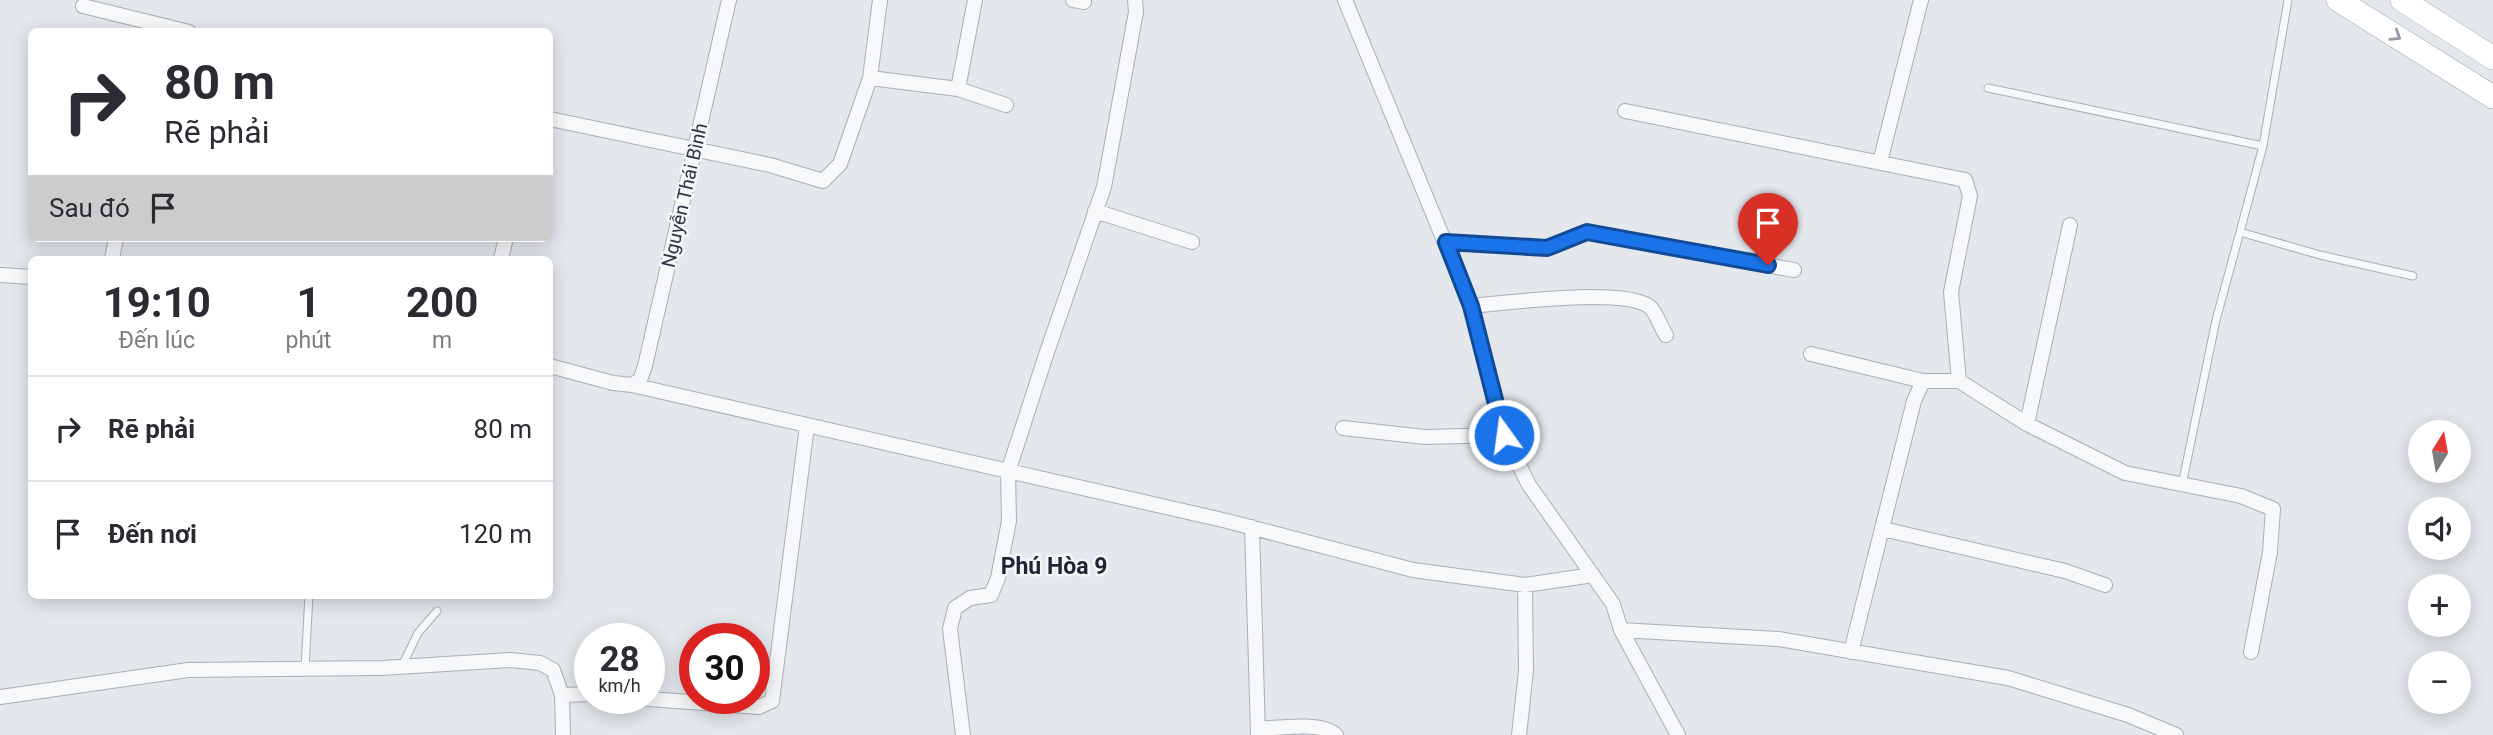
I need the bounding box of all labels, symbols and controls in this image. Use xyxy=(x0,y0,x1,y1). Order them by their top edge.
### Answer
one-way arrow xyxy=(2388,28,2401,41)
text: 80 m xyxy=(164,54,275,111)
icon: right xyxy=(49,56,140,147)
text: Rẽ phải xyxy=(164,113,269,151)
street label: Nguyễn Thái Bình xyxy=(657,121,712,270)
icon: arrive xyxy=(144,189,182,227)
text: Sau đó xyxy=(49,193,130,223)
pin xyxy=(1738,193,1798,265)
icon: arrive xyxy=(1749,204,1787,242)
text: 19:10 xyxy=(103,278,211,327)
text: 1 xyxy=(296,278,321,327)
text: 200 xyxy=(406,278,478,327)
text: Đến lúc xyxy=(119,327,195,354)
text: phút xyxy=(286,327,331,354)
text: m xyxy=(432,327,452,354)
position arrow xyxy=(1467,398,1541,472)
icon: right xyxy=(49,410,87,448)
text: Rẽ phải xyxy=(108,414,195,444)
text: 80 m xyxy=(474,414,532,444)
north arrow xyxy=(2408,420,2471,483)
map controls xyxy=(2408,420,2471,714)
button: sound xyxy=(2408,497,2471,560)
icon: arrive xyxy=(49,515,87,553)
text: Đến nơi xyxy=(108,519,197,549)
text: 120 m xyxy=(459,519,532,549)
district label: Phú Hòa 9 xyxy=(1001,553,1107,580)
button: + xyxy=(2408,574,2471,637)
speed limit sign: 30 xyxy=(679,623,770,714)
text: 28 xyxy=(599,639,640,680)
button: − xyxy=(2408,651,2471,714)
text: km/h xyxy=(598,675,641,696)

